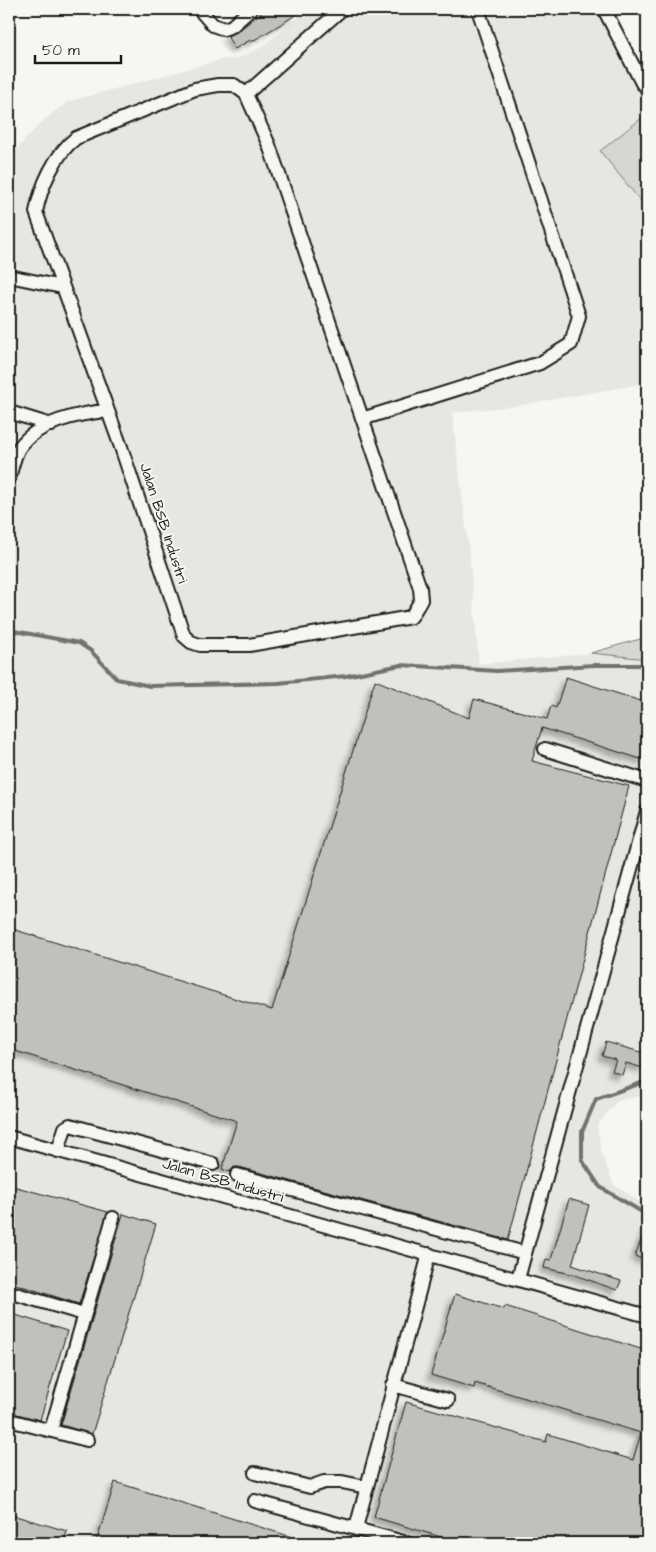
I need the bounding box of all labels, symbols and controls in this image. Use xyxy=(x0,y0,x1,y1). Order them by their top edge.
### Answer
scale bar xyxy=(35,32,121,64)
text: 50 m xyxy=(42,40,80,61)
street label: Jalan BSB Industri xyxy=(134,460,193,587)
street label: Jalan BSB Industri xyxy=(160,1153,287,1208)

